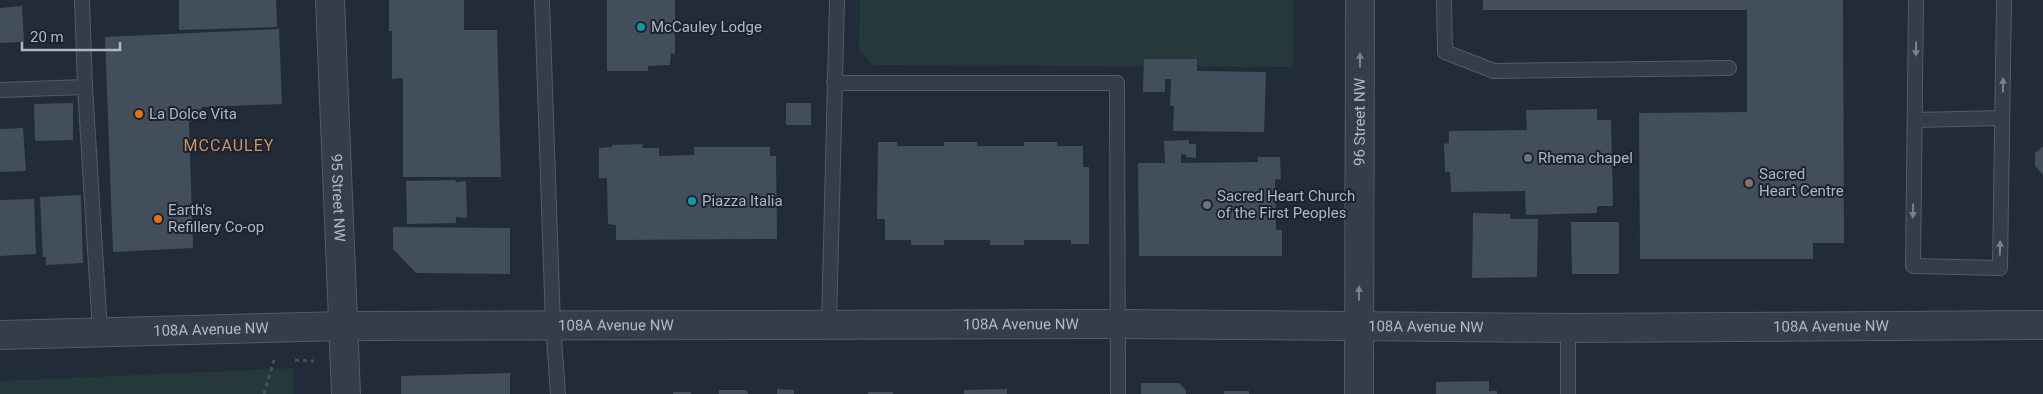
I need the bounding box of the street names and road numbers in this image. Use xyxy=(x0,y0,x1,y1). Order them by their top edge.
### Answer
street label: 96 Street NW xyxy=(1351,78,1369,166)
street label: 95 Street NW xyxy=(327,154,349,242)
street label: 108A Avenue NW xyxy=(963,315,1079,333)
street label: 108A Avenue NW xyxy=(558,316,674,334)
street label: 108A Avenue NW xyxy=(1368,317,1484,336)
street label: 108A Avenue NW xyxy=(1773,317,1889,336)
street label: 108A Avenue NW xyxy=(153,319,269,340)

